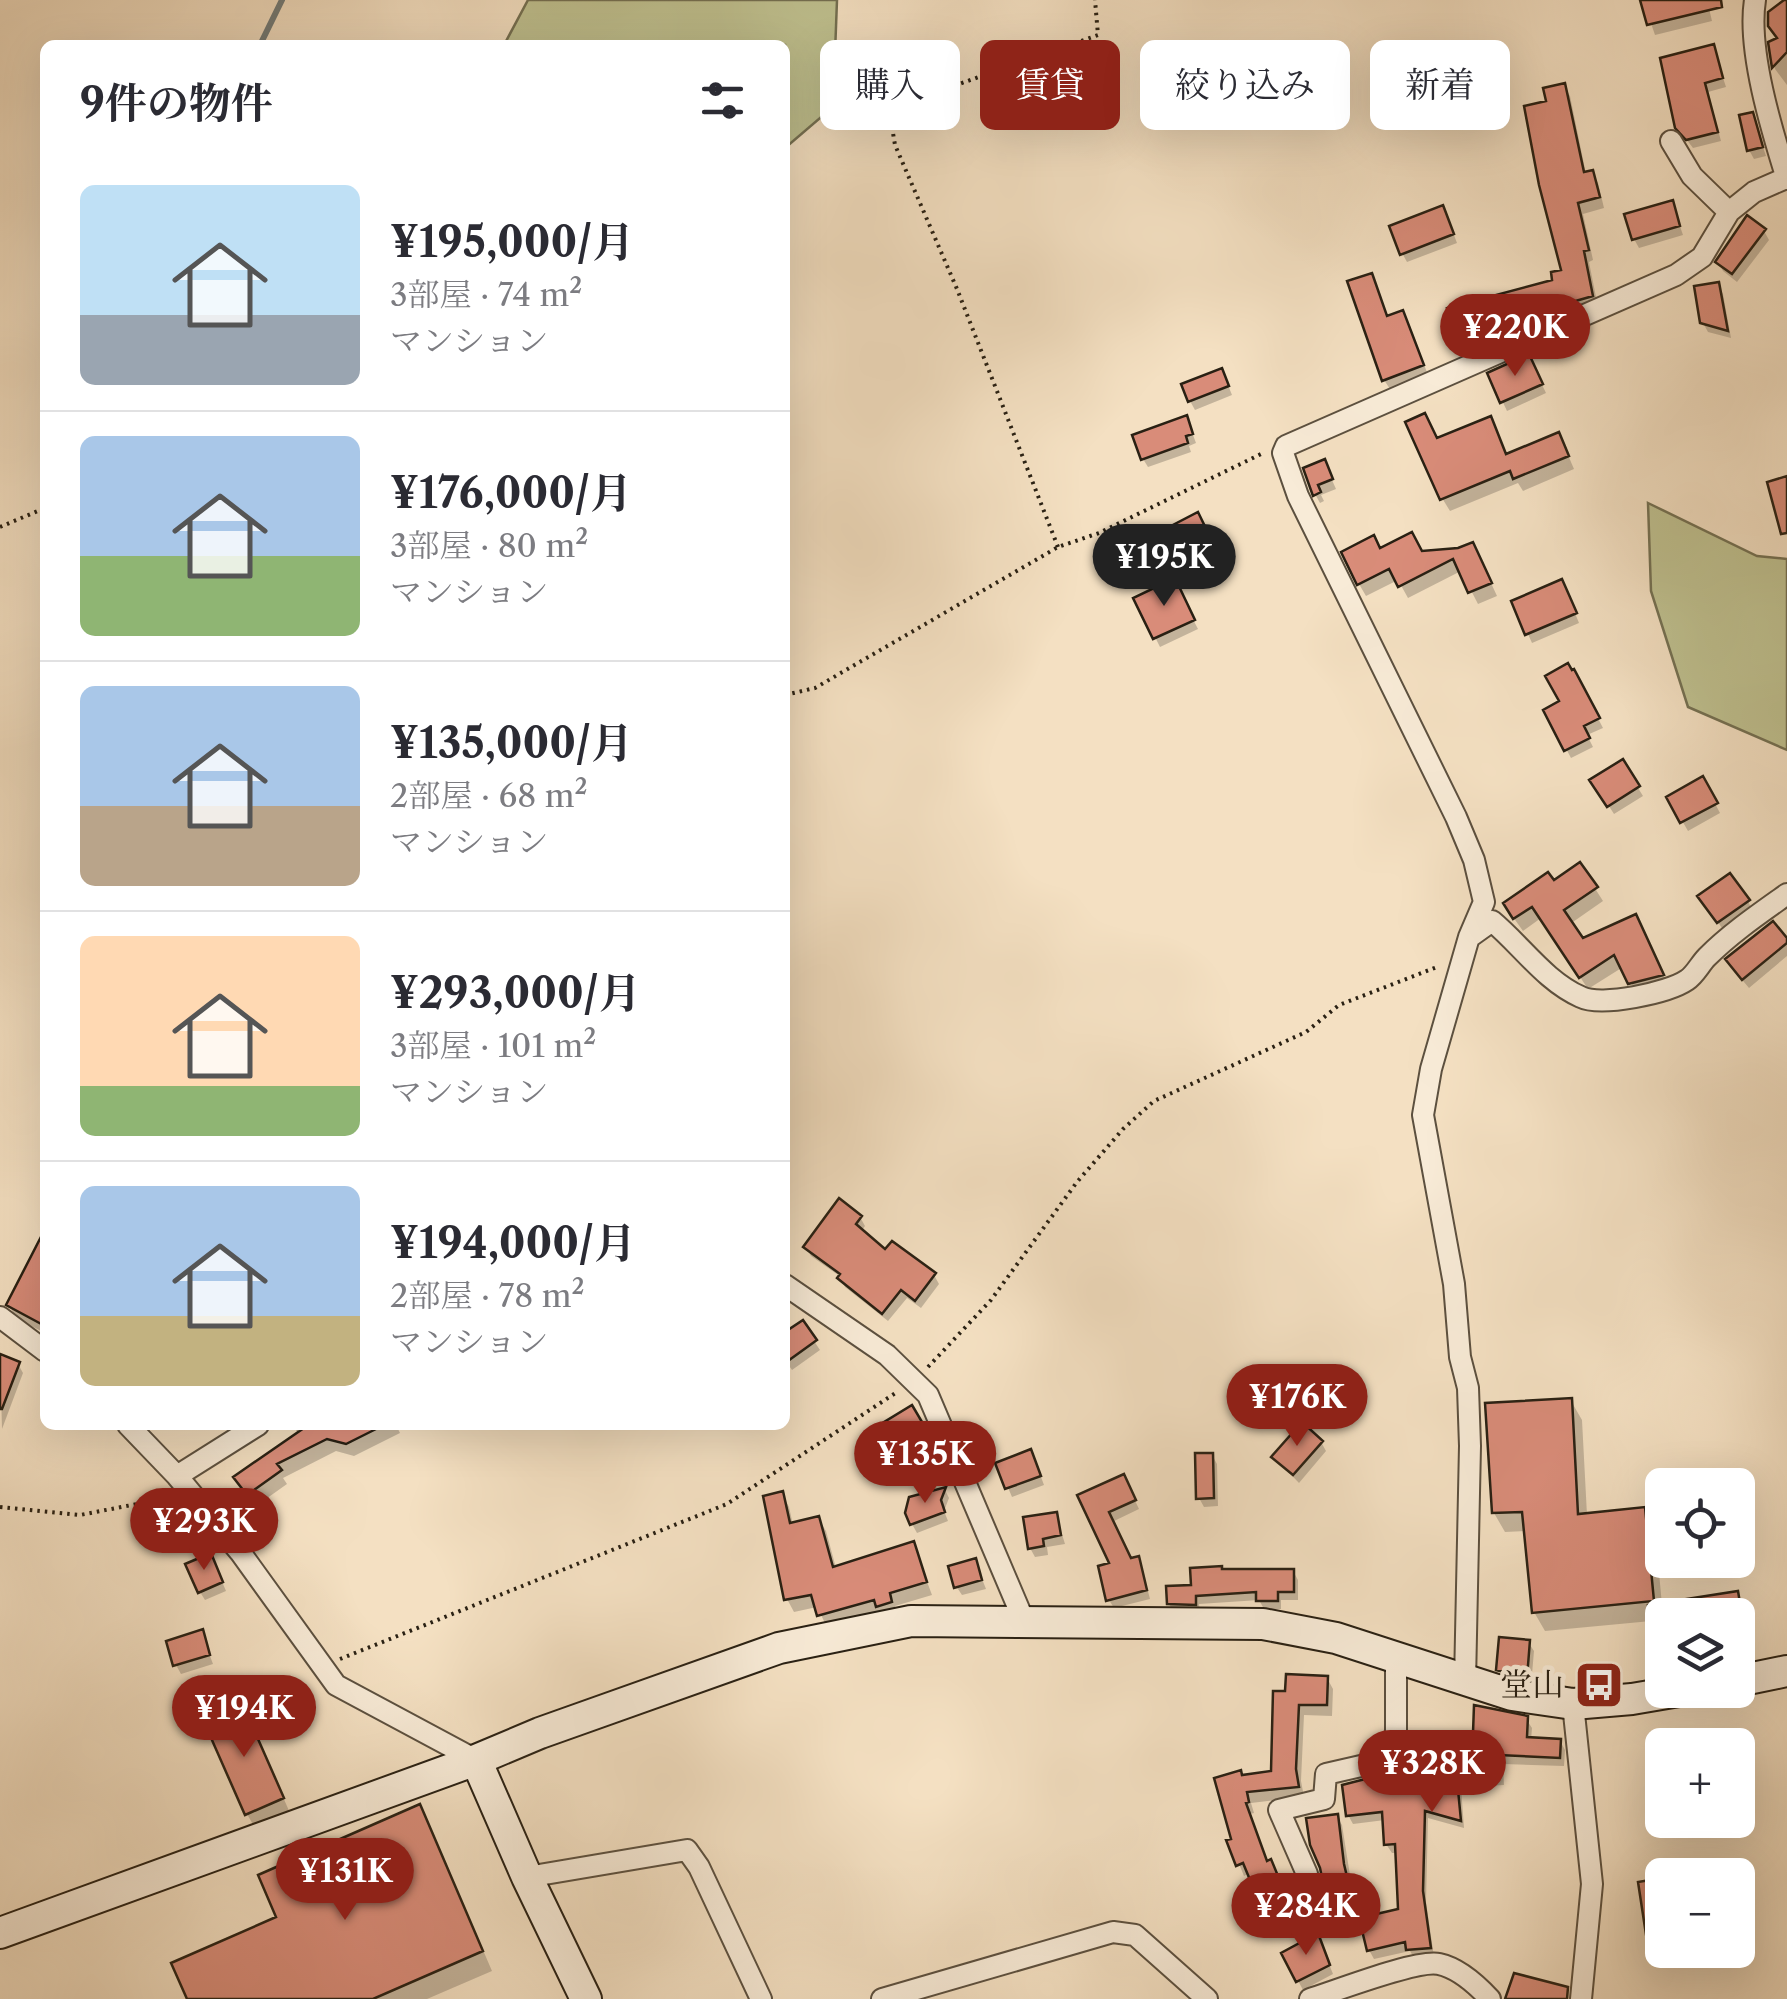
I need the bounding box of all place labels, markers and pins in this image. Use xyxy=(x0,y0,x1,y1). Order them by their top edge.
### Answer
pin: ¥220K xyxy=(1445,294,1585,379)
pin: ¥195K xyxy=(1094,524,1234,609)
pin: ¥176K xyxy=(1227,1364,1367,1449)
pin: ¥135K xyxy=(855,1421,995,1506)
pin: ¥293K xyxy=(134,1488,274,1573)
bus stop icon: 堂山 xyxy=(1573,1659,1625,1711)
place label: 堂山 xyxy=(1500,1665,1564,1704)
pin: ¥194K xyxy=(174,1675,314,1760)
pin: ¥328K xyxy=(1362,1730,1502,1815)
pin: ¥131K xyxy=(275,1838,415,1923)
pin: ¥284K xyxy=(1236,1873,1376,1958)

